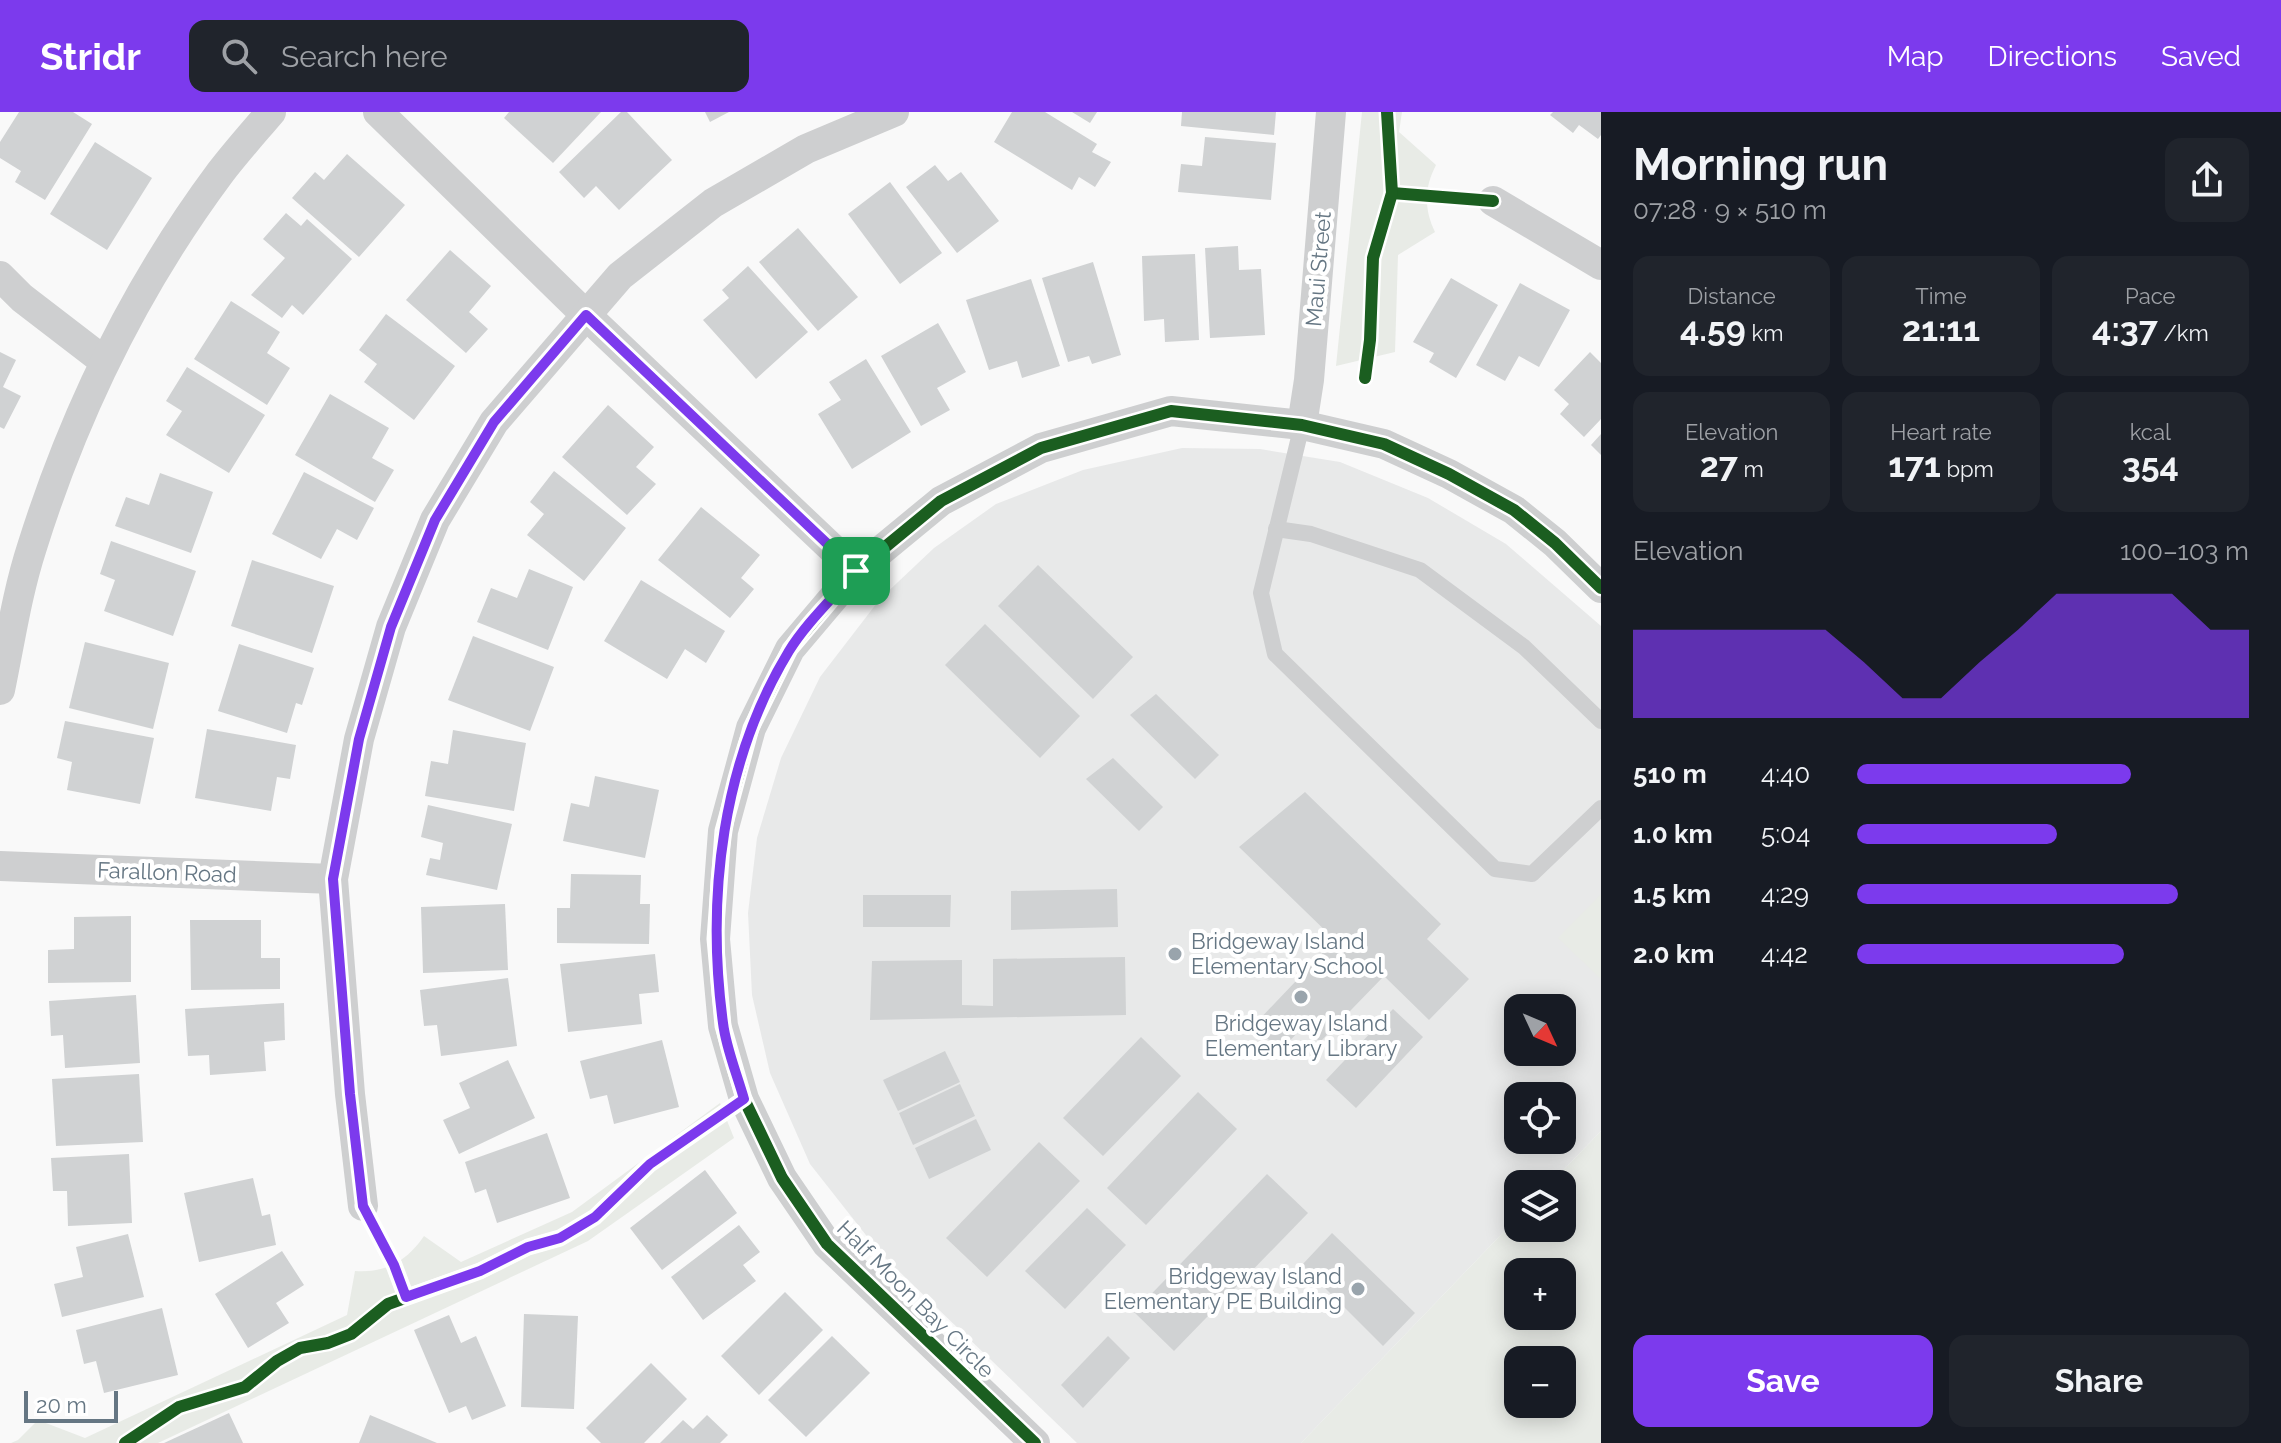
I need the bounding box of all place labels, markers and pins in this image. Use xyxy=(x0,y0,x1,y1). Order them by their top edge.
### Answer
pin xyxy=(822,537,890,605)
place label: Bridgeway Island Elementary School xyxy=(1191,928,1384,979)
marker: Bridgeway Island Elementary School xyxy=(1166,945,1184,963)
marker: Bridgeway Island Elementary Library xyxy=(1292,988,1310,1006)
place label: Bridgeway Island Elementary Library xyxy=(1205,1010,1397,1061)
place label: Bridgeway Island Elementary PE Building xyxy=(1104,1263,1342,1314)
marker: Bridgeway Island Elementary PE Building xyxy=(1349,1280,1367,1298)

